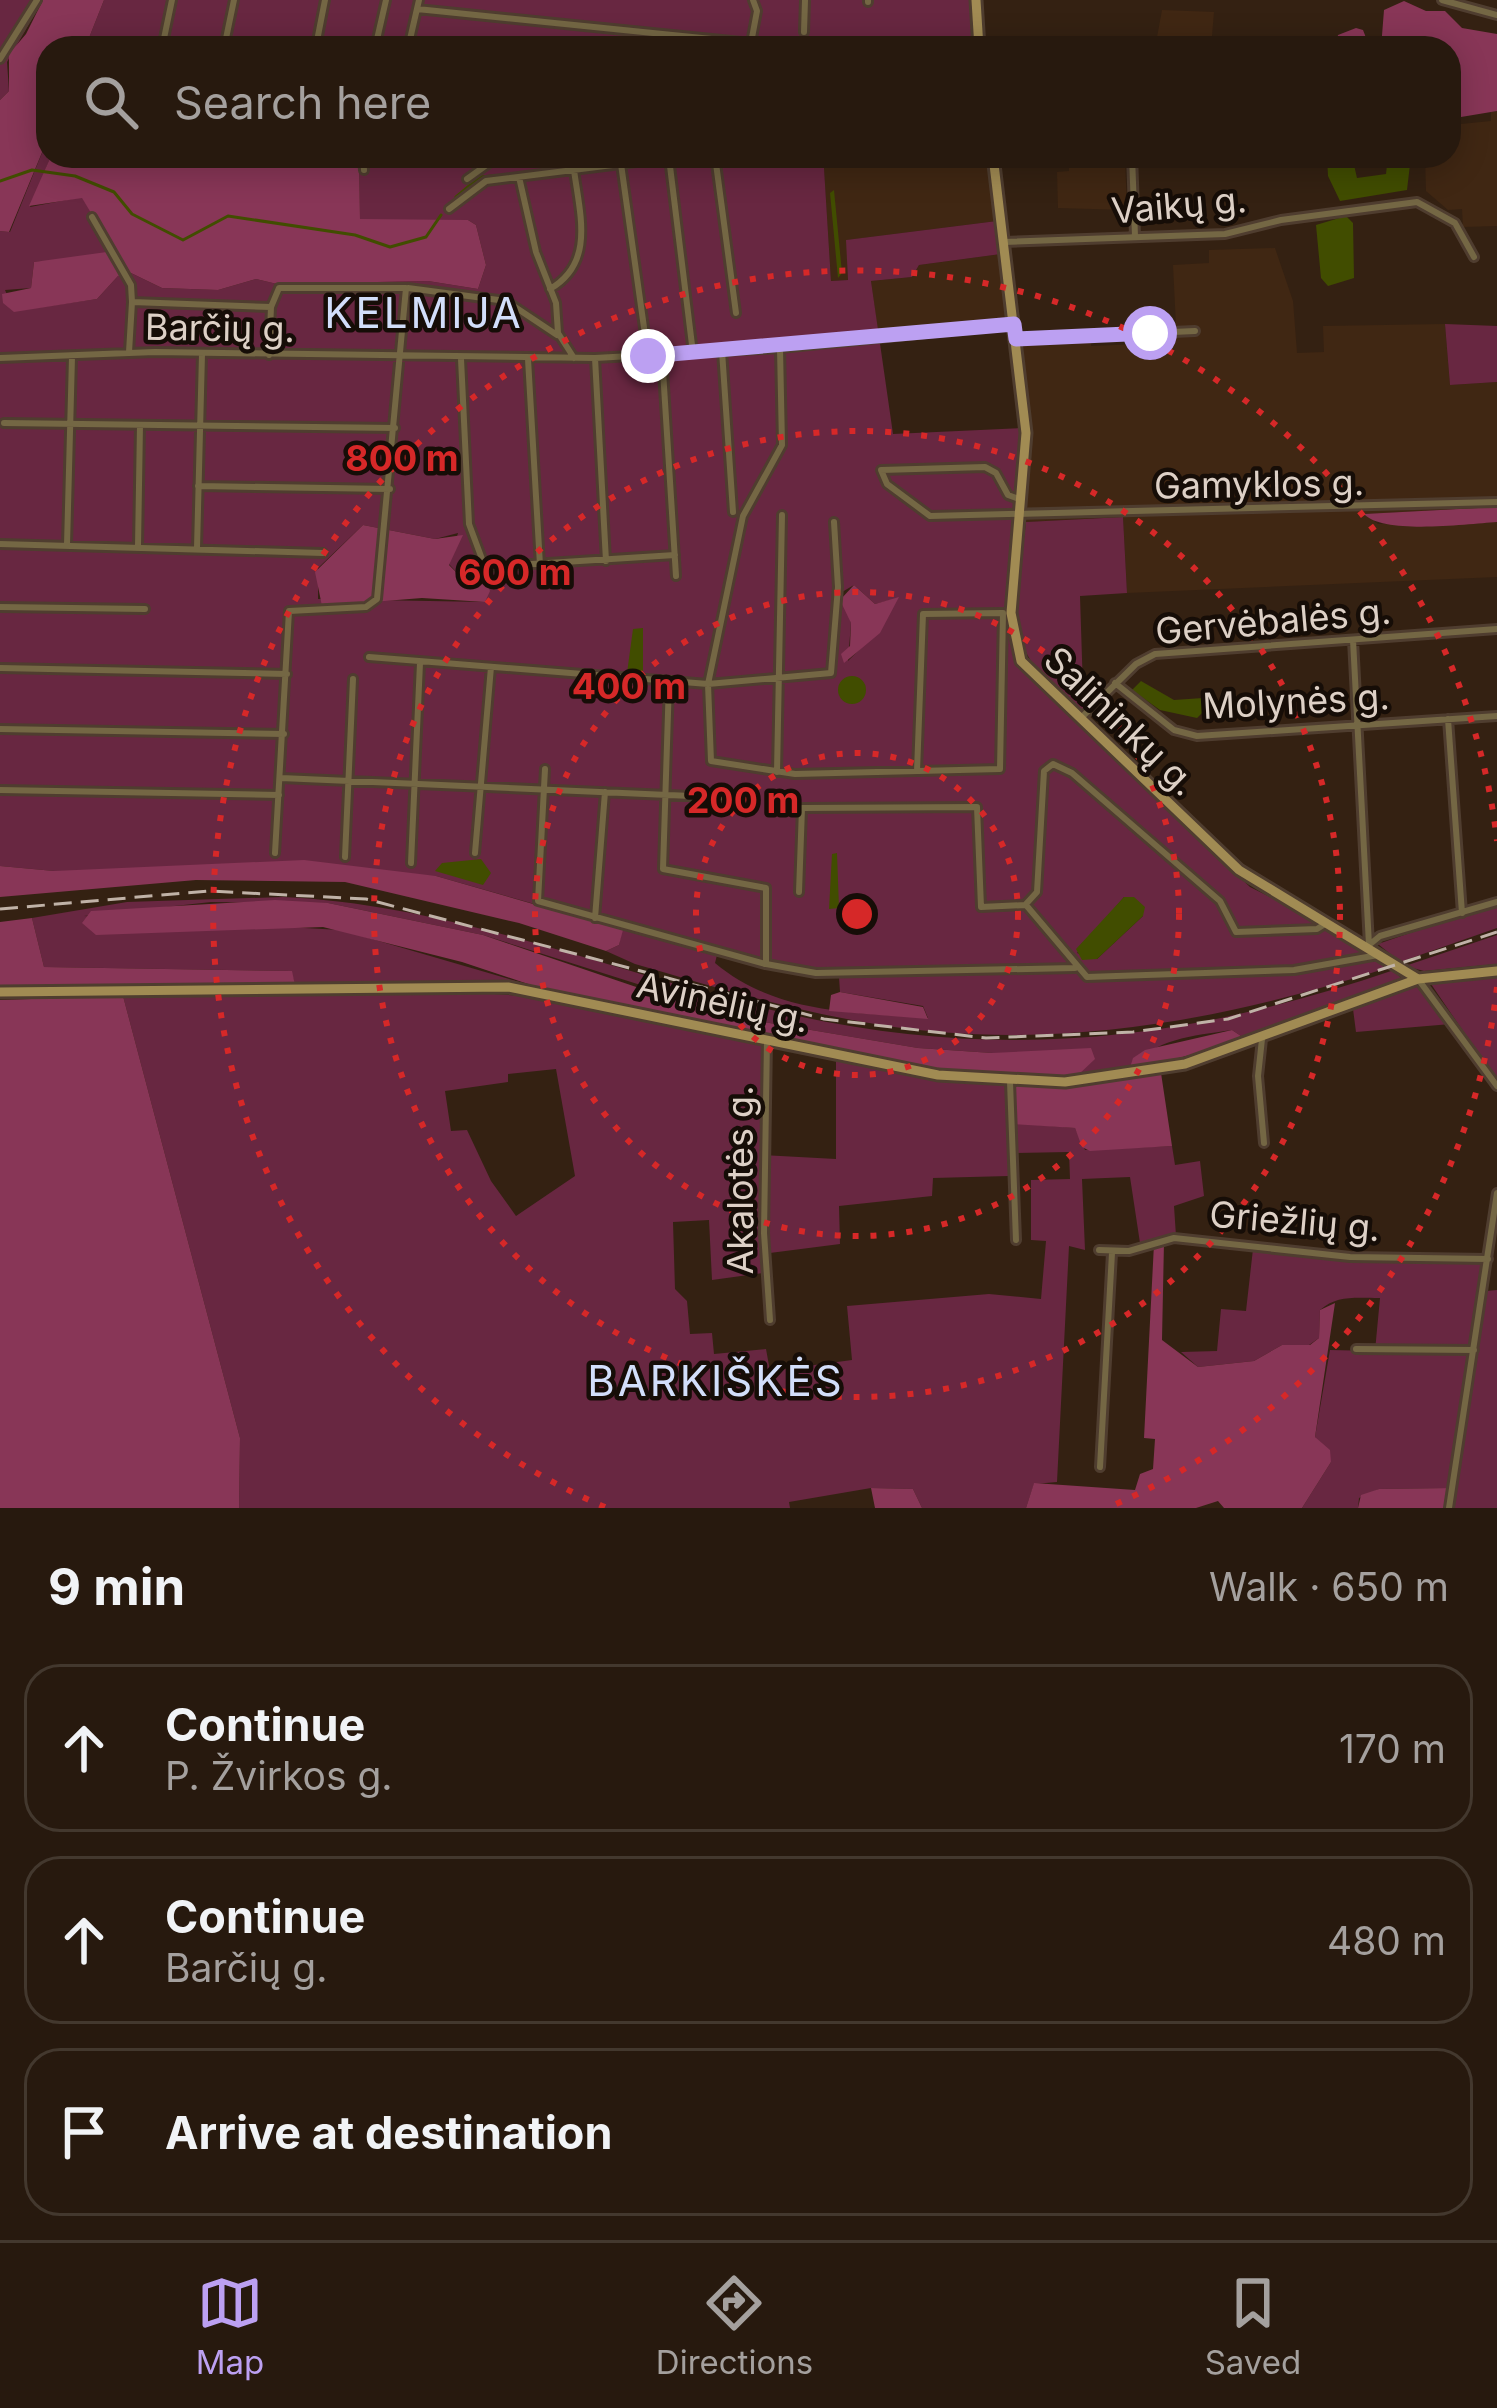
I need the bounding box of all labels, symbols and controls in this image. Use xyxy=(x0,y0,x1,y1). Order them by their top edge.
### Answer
search box xyxy=(36,36,1461,168)
icon: search xyxy=(78,69,144,135)
text: Search here xyxy=(174,75,431,130)
street label: Vaikų g. xyxy=(1110,177,1248,233)
district label: KELMIJA xyxy=(324,287,524,338)
street label: Barčių g. xyxy=(145,305,295,351)
route start xyxy=(1123,306,1177,360)
route end xyxy=(621,329,675,383)
text: 800 m xyxy=(345,436,459,480)
street label: Gamyklos g. xyxy=(1154,460,1364,508)
text: 600 m xyxy=(458,550,572,594)
street label: Gervėbalės g. xyxy=(1153,589,1393,653)
street label: Salininkų g. xyxy=(1035,637,1207,805)
text: 400 m xyxy=(572,664,686,708)
street label: Molynės g. xyxy=(1201,674,1391,728)
text: 200 m xyxy=(687,778,799,822)
centre of rings xyxy=(836,893,878,935)
street label: Avinėlių g. xyxy=(633,962,813,1042)
street label: Akalotės g. xyxy=(718,1085,762,1275)
street label: Griežlių g. xyxy=(1208,1192,1382,1250)
district label: BARKIŠKĖS xyxy=(587,1355,845,1406)
text: 9 min xyxy=(48,1556,185,1617)
text: Walk · 650 m xyxy=(1209,1563,1449,1610)
text: Continue xyxy=(165,1697,365,1752)
icon: ahead xyxy=(51,1715,117,1781)
text: 170 m xyxy=(1339,1725,1446,1772)
text: P. Žvirkos g. xyxy=(165,1752,393,1799)
text: Continue xyxy=(165,1889,365,1944)
icon: ahead xyxy=(51,1907,117,1973)
text: 480 m xyxy=(1327,1917,1446,1964)
text: Barčių g. xyxy=(165,1944,327,1991)
icon: arrive xyxy=(51,2099,117,2165)
text: Arrive at destination xyxy=(165,2105,612,2160)
tab: Map xyxy=(196,2270,264,2382)
tab: Directions xyxy=(656,2270,813,2382)
tab: Saved xyxy=(1205,2270,1301,2382)

